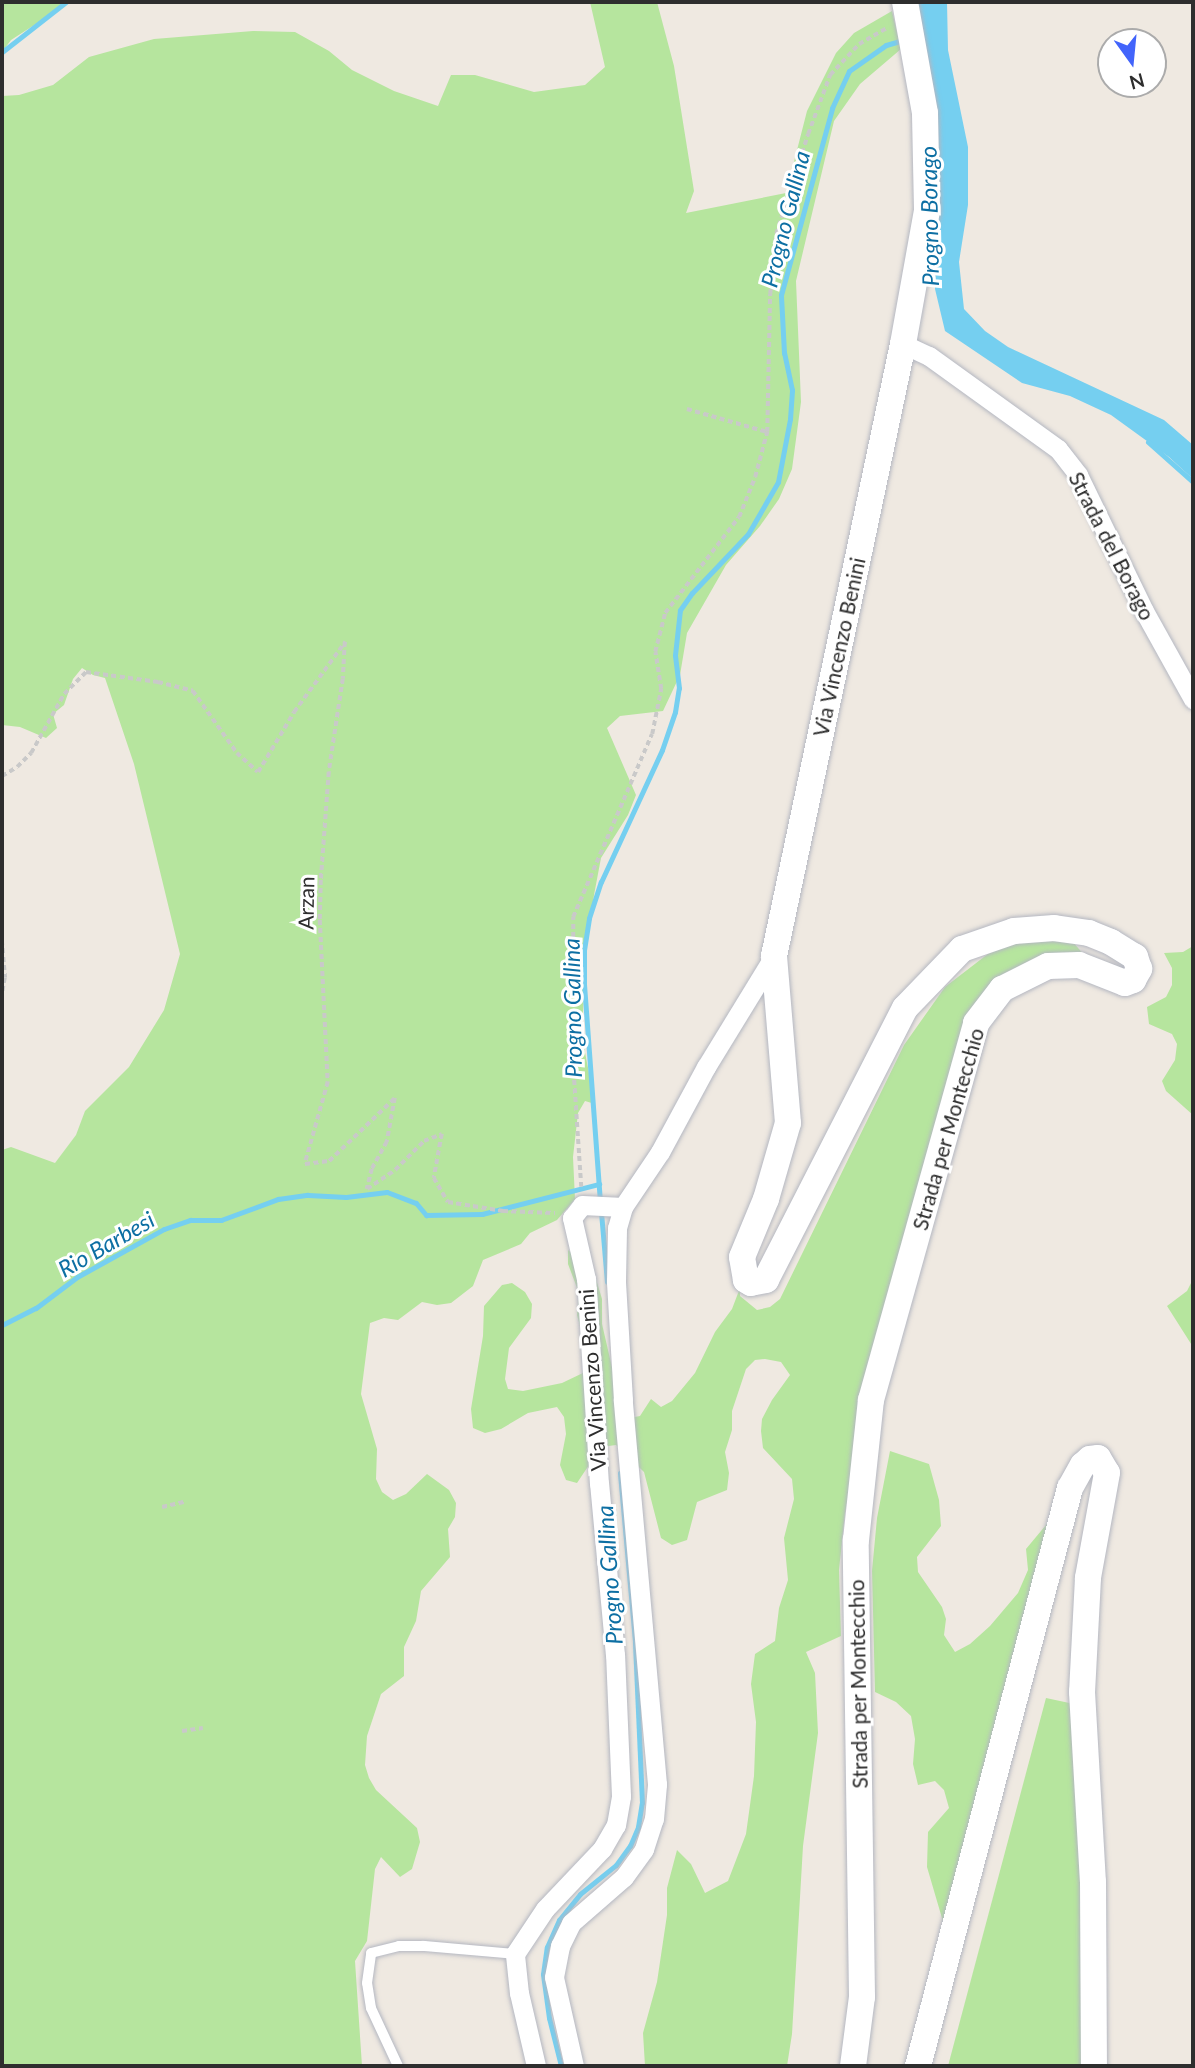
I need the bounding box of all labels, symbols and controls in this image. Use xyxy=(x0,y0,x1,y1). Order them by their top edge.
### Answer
north arrow xyxy=(1097,28,1167,98)
text: N xyxy=(1127,69,1147,95)
water label: Progno Borago xyxy=(914,146,944,286)
water label: Progno Gallina xyxy=(755,148,815,290)
street label: Strada del Borago xyxy=(1064,468,1160,624)
street label: Via Vincenzo Benini xyxy=(808,555,870,739)
street label: Arzan xyxy=(293,876,319,930)
water label: Progno Gallina xyxy=(557,938,587,1078)
street label: Strada per Montecchio xyxy=(907,1025,989,1233)
water label: Rio Barbesi xyxy=(53,1205,159,1283)
street label: Via Vincenzo Benini xyxy=(573,1288,611,1472)
water label: Progno Gallina xyxy=(590,1504,628,1646)
street label: Strada per Montecchio xyxy=(844,1579,872,1789)

